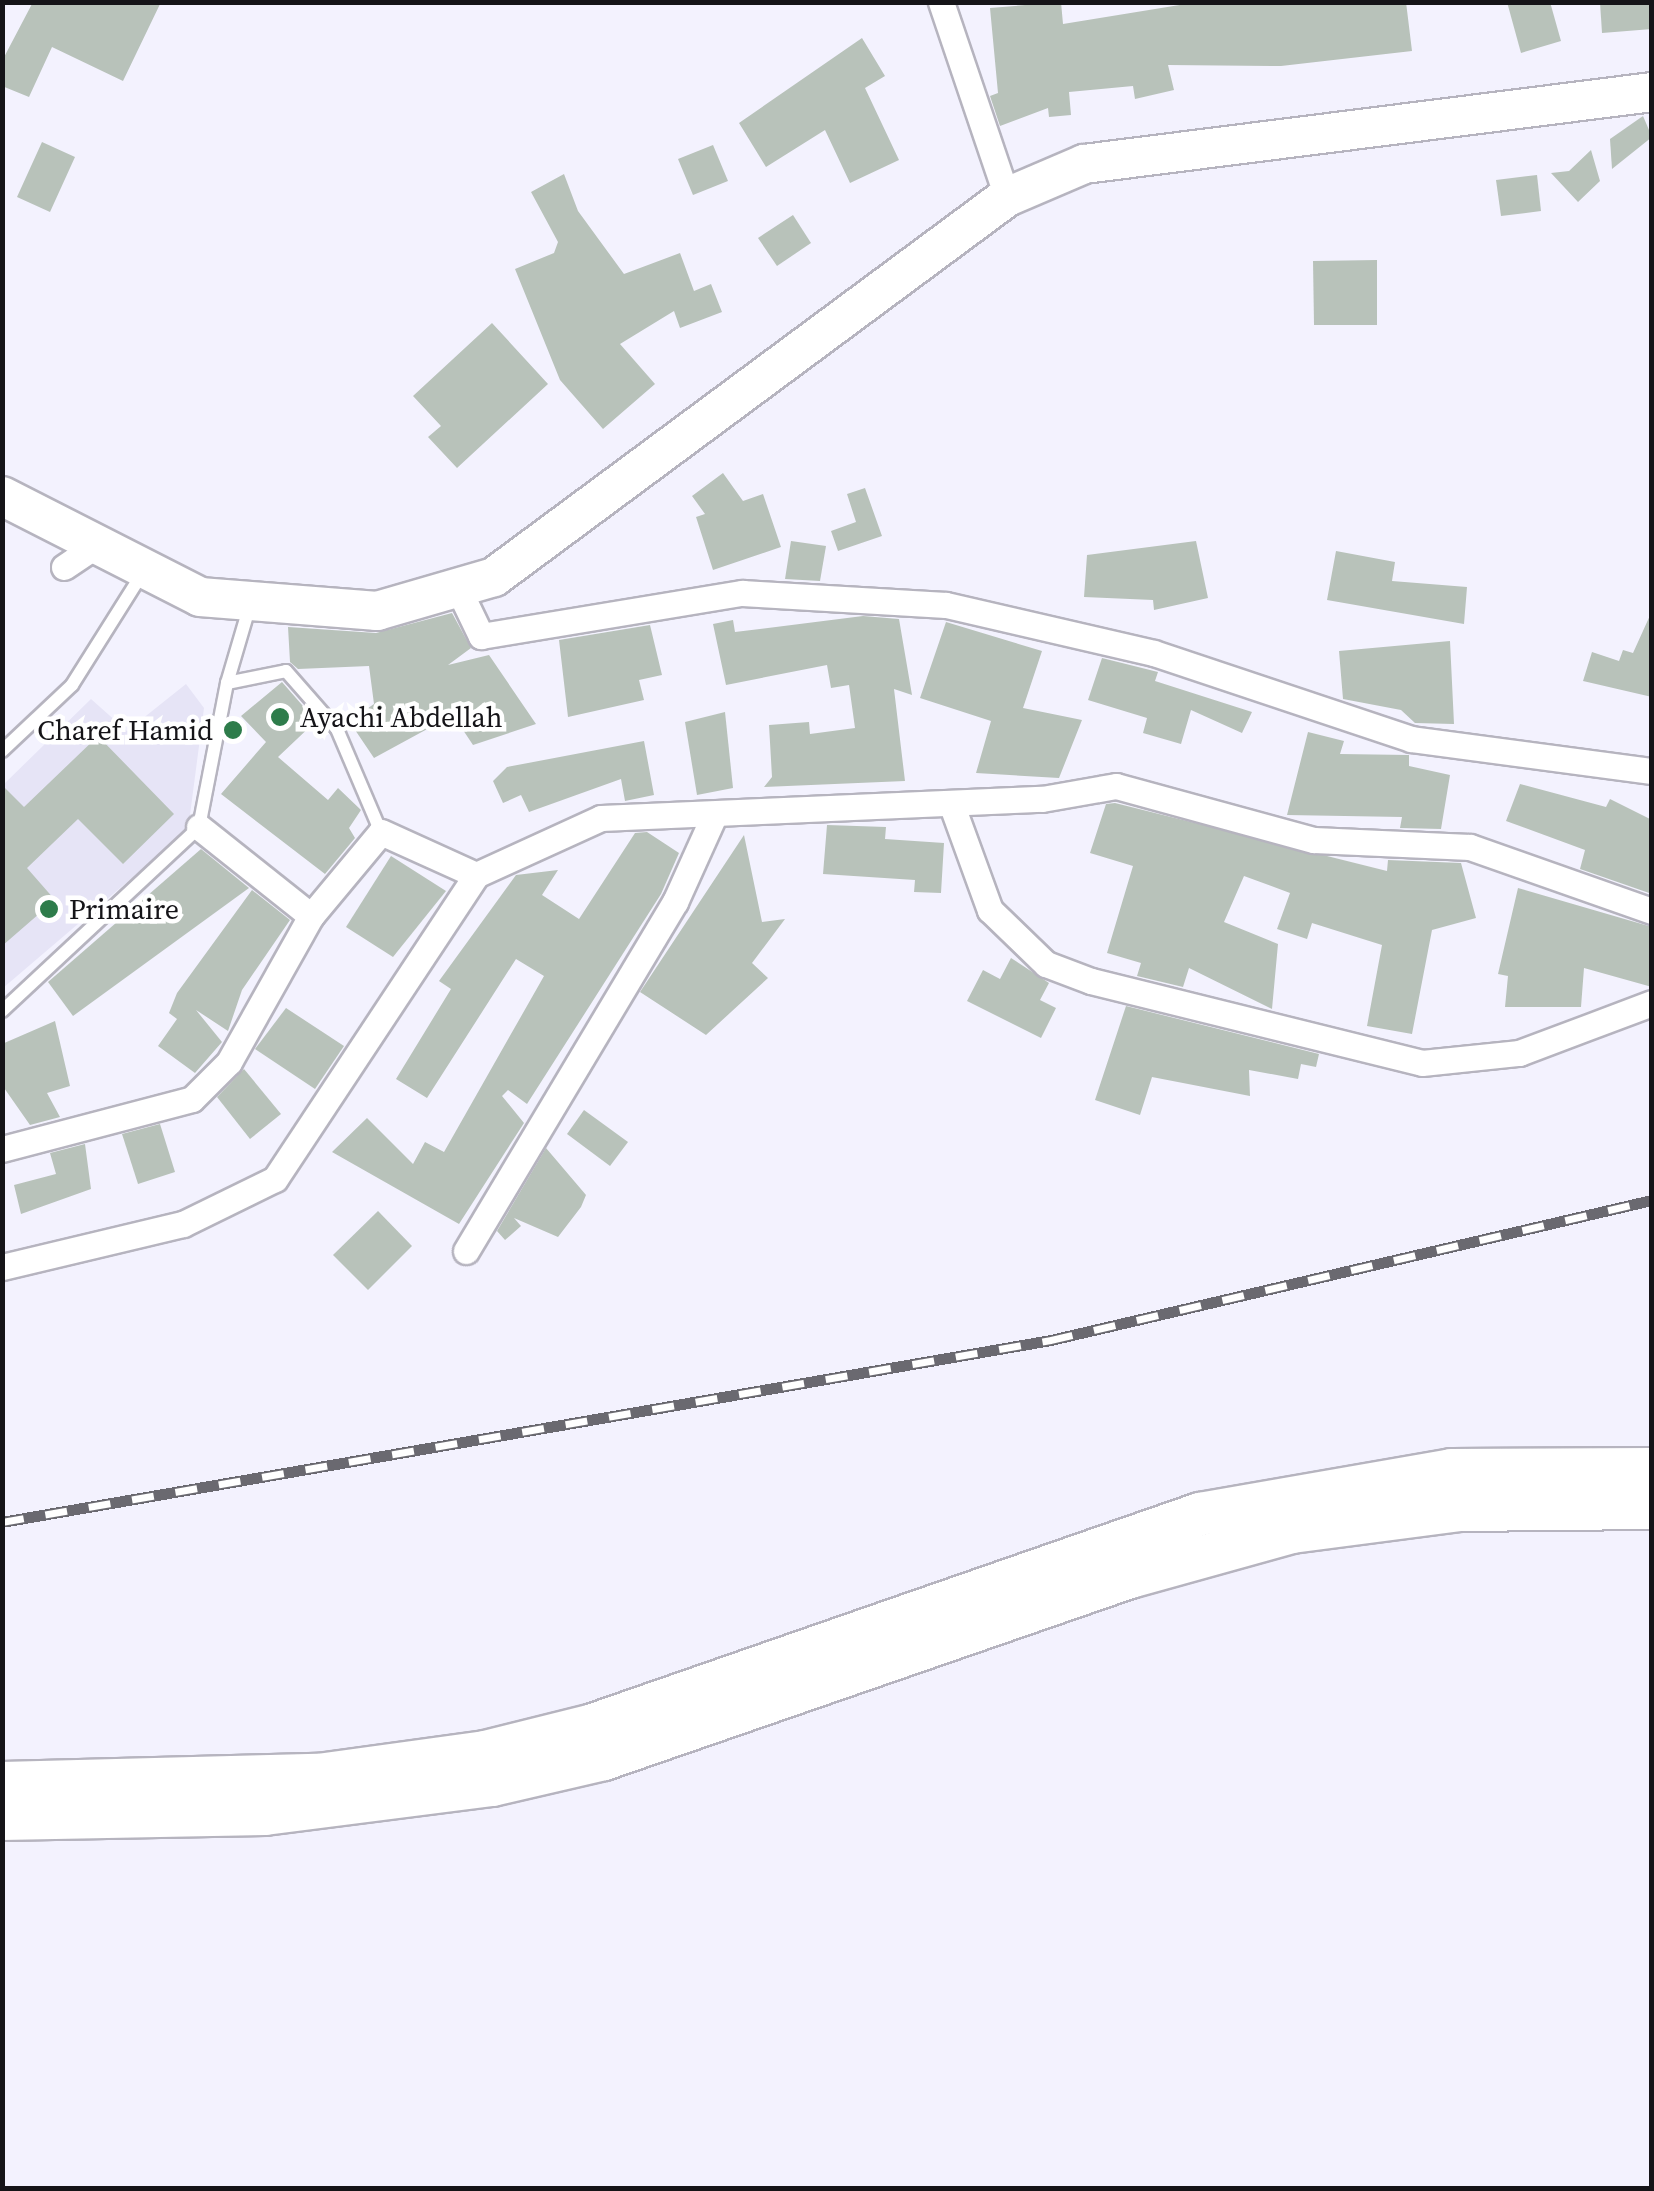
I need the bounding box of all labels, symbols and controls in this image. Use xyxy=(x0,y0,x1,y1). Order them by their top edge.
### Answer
place label: Ayachi Abdellah xyxy=(300,700,502,734)
marker: Ayachi Abdellah xyxy=(269,706,291,728)
place label: Charef Hamid xyxy=(37,713,213,747)
marker: Charef Hamid xyxy=(222,719,244,741)
place label: Primaire xyxy=(69,892,179,926)
marker: Primaire xyxy=(38,898,60,920)

